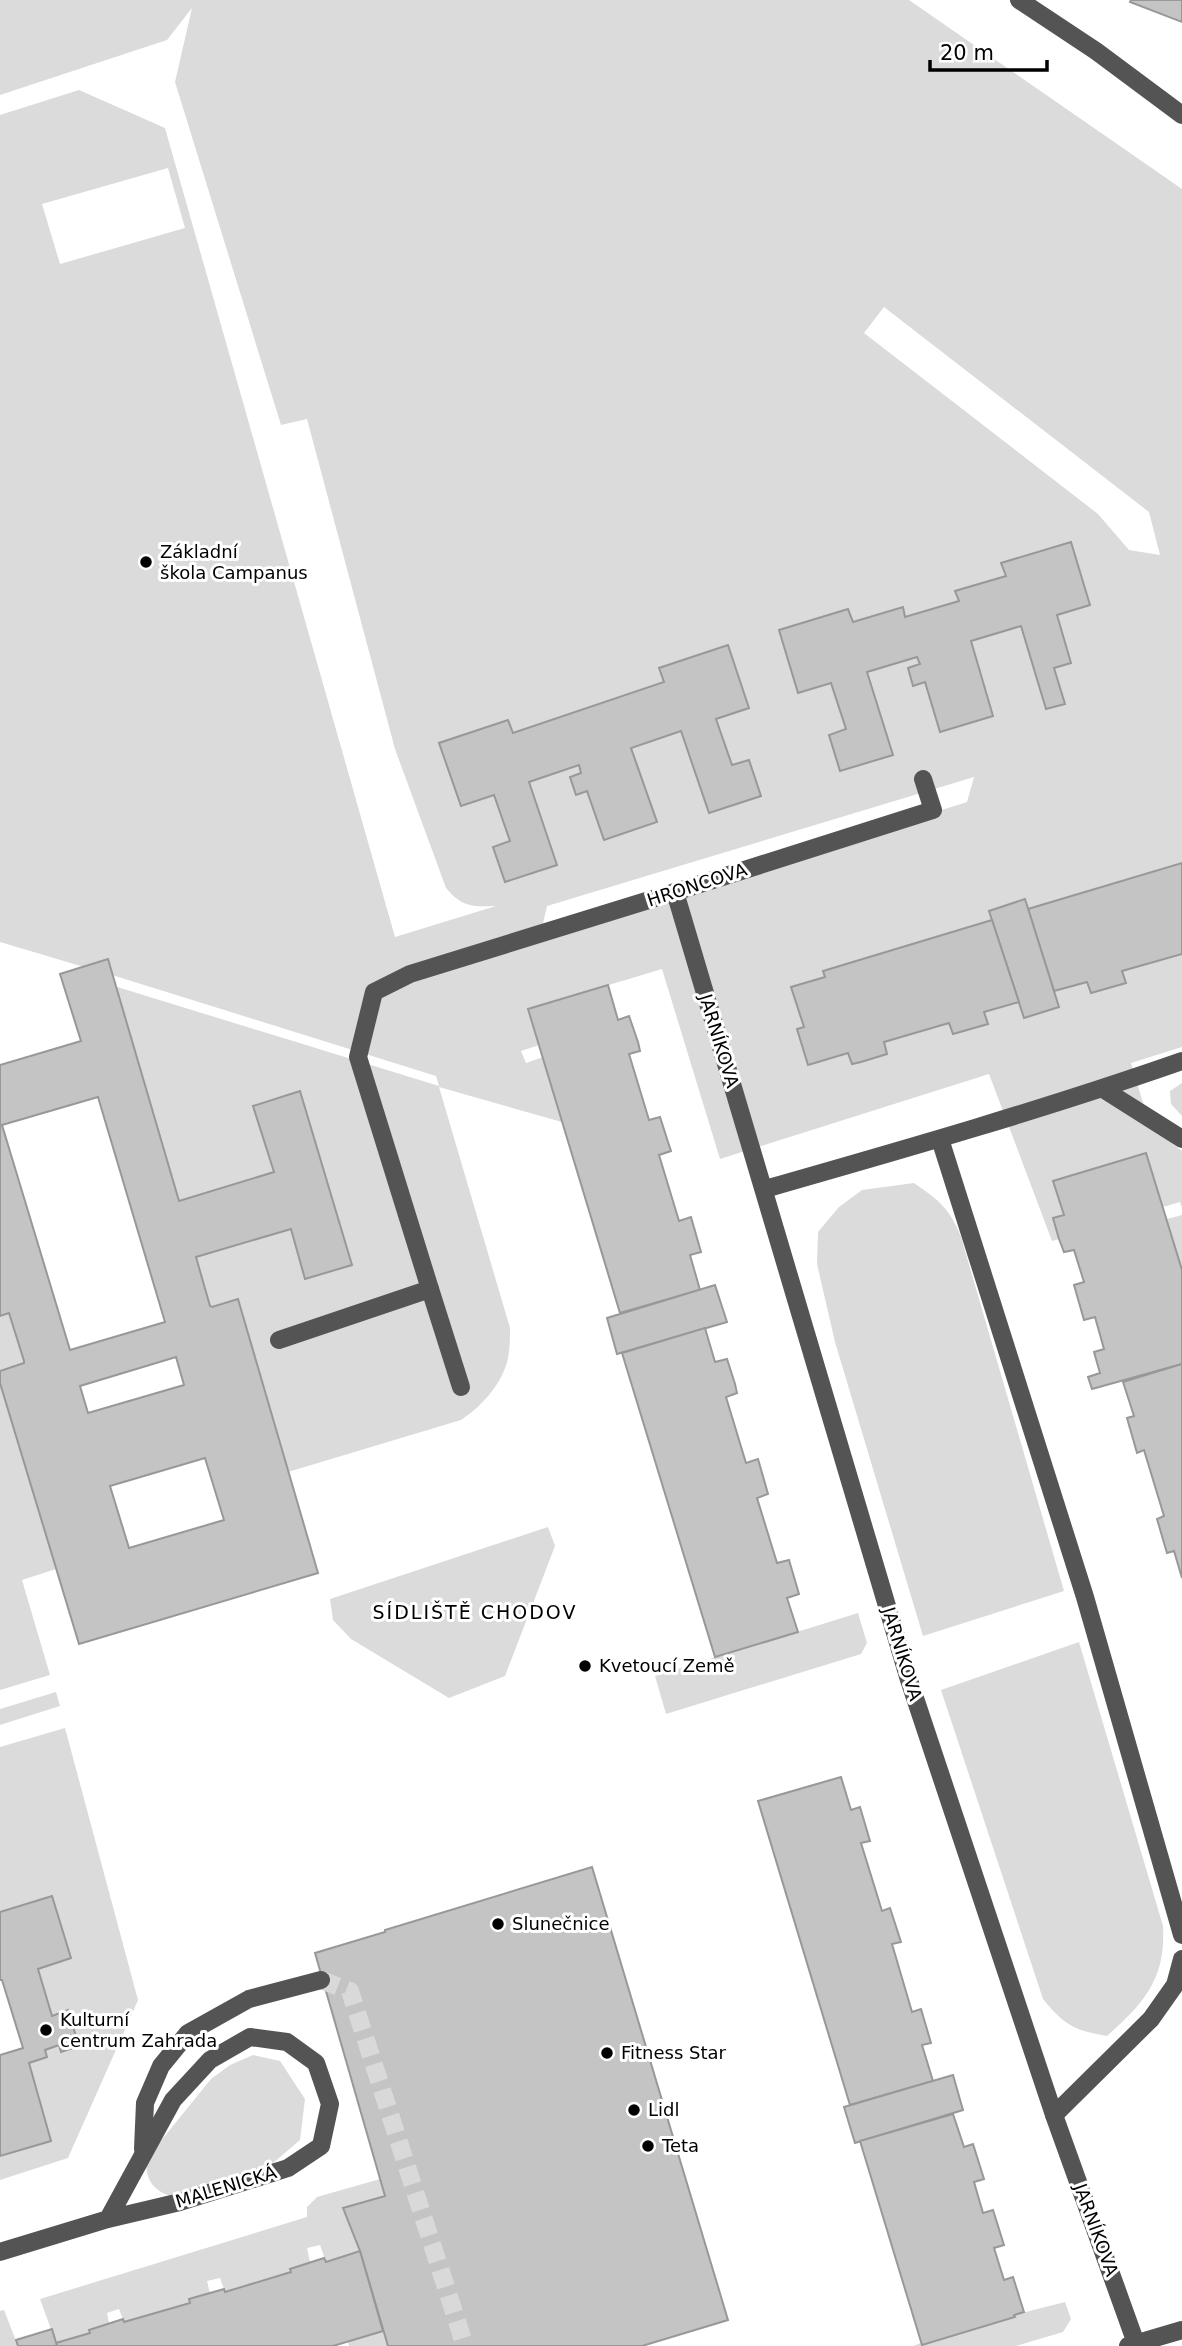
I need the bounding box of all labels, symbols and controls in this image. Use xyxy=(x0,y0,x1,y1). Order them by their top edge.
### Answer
scale bar xyxy=(930,28,1047,72)
text: 20 m xyxy=(940,41,994,65)
place label: Základní škola Campanus xyxy=(160,541,308,583)
marker: Základní škola Campanus xyxy=(138,554,154,570)
street label: HRONCOVA xyxy=(644,858,750,911)
street label: JARNÍKOVA xyxy=(695,991,744,1091)
district label: SÍDLIŠTĚ CHODOV xyxy=(373,1600,577,1623)
street label: JARNÍKOVA xyxy=(878,1604,927,1704)
place label: Kvetoucí Země xyxy=(599,1655,735,1676)
marker: Kvetoucí Země xyxy=(577,1658,593,1674)
place label: Slunečnice xyxy=(512,1913,610,1934)
marker: Slunečnice xyxy=(490,1916,506,1932)
place label: Kulturní centrum Zahrada xyxy=(60,2009,217,2051)
marker: Kulturní centrum Zahrada xyxy=(38,2022,54,2038)
place label: Fitness Star xyxy=(621,2042,727,2063)
marker: Fitness Star xyxy=(599,2045,615,2061)
place label: Lidl xyxy=(648,2099,679,2120)
marker: Lidl xyxy=(626,2102,642,2118)
place label: Teta xyxy=(661,2135,699,2156)
marker: Teta xyxy=(640,2138,656,2154)
street label: MALENICKÁ xyxy=(173,2161,279,2212)
street label: JARNÍKOVA xyxy=(1070,2180,1123,2280)

